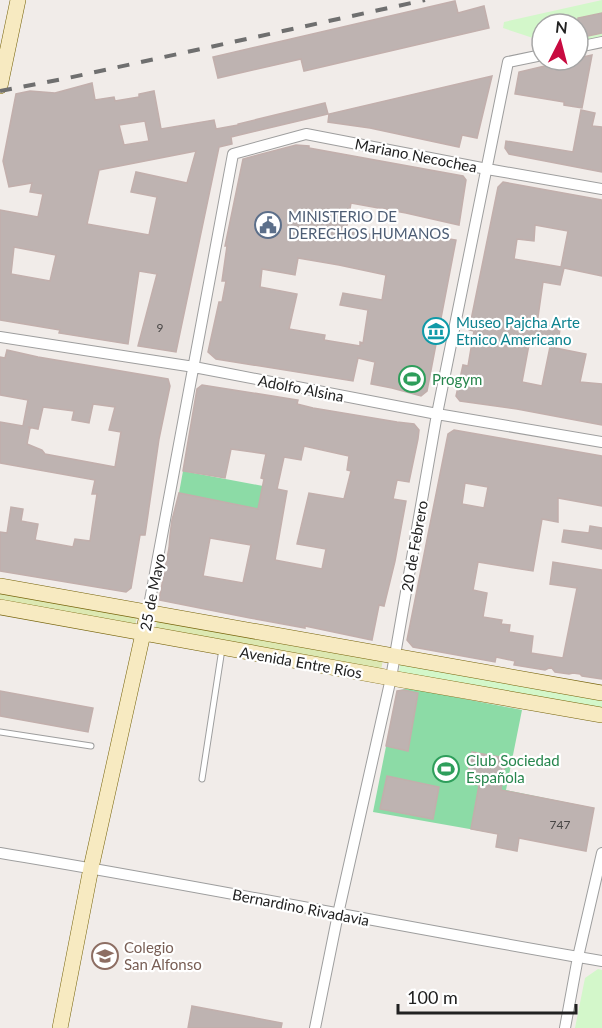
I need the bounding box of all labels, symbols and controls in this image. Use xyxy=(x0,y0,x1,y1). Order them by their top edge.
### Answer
north arrow xyxy=(530,12,590,72)
text: N xyxy=(554,16,569,37)
street label: Mariano Necochea xyxy=(353,134,479,176)
place label: MINISTERIO DE DERECHOS HUMANOS xyxy=(288,207,450,242)
public building icon: MINISTERIO DE DERECHOS HUMANOS xyxy=(253,210,283,240)
place label: Museo Pajcha Arte Etnico Americano xyxy=(456,313,580,348)
museum icon: Museo Pajcha Arte Etnico Americano xyxy=(421,316,451,346)
house number: 9 xyxy=(157,320,164,335)
sports icon: Progym xyxy=(397,364,427,394)
place label: Progym xyxy=(432,370,482,388)
street label: Adolfo Alsina xyxy=(257,371,345,405)
street label: 20 de Febrero xyxy=(397,499,431,593)
street label: 25 de Mayo xyxy=(136,552,168,632)
street label: Avenida Entre Ríos xyxy=(239,642,363,682)
place label: Club Sociedad Española xyxy=(466,751,560,786)
sports icon: Club Sociedad Española xyxy=(431,754,461,784)
house number: 747 xyxy=(550,817,570,832)
street label: Bernardino Rivadavia xyxy=(231,885,371,929)
place label: Colegio San Alfonso xyxy=(124,938,202,973)
school or university icon: Colegio San Alfonso xyxy=(90,941,120,971)
scale bar xyxy=(398,977,576,1015)
text: 100 m xyxy=(407,986,458,1008)

